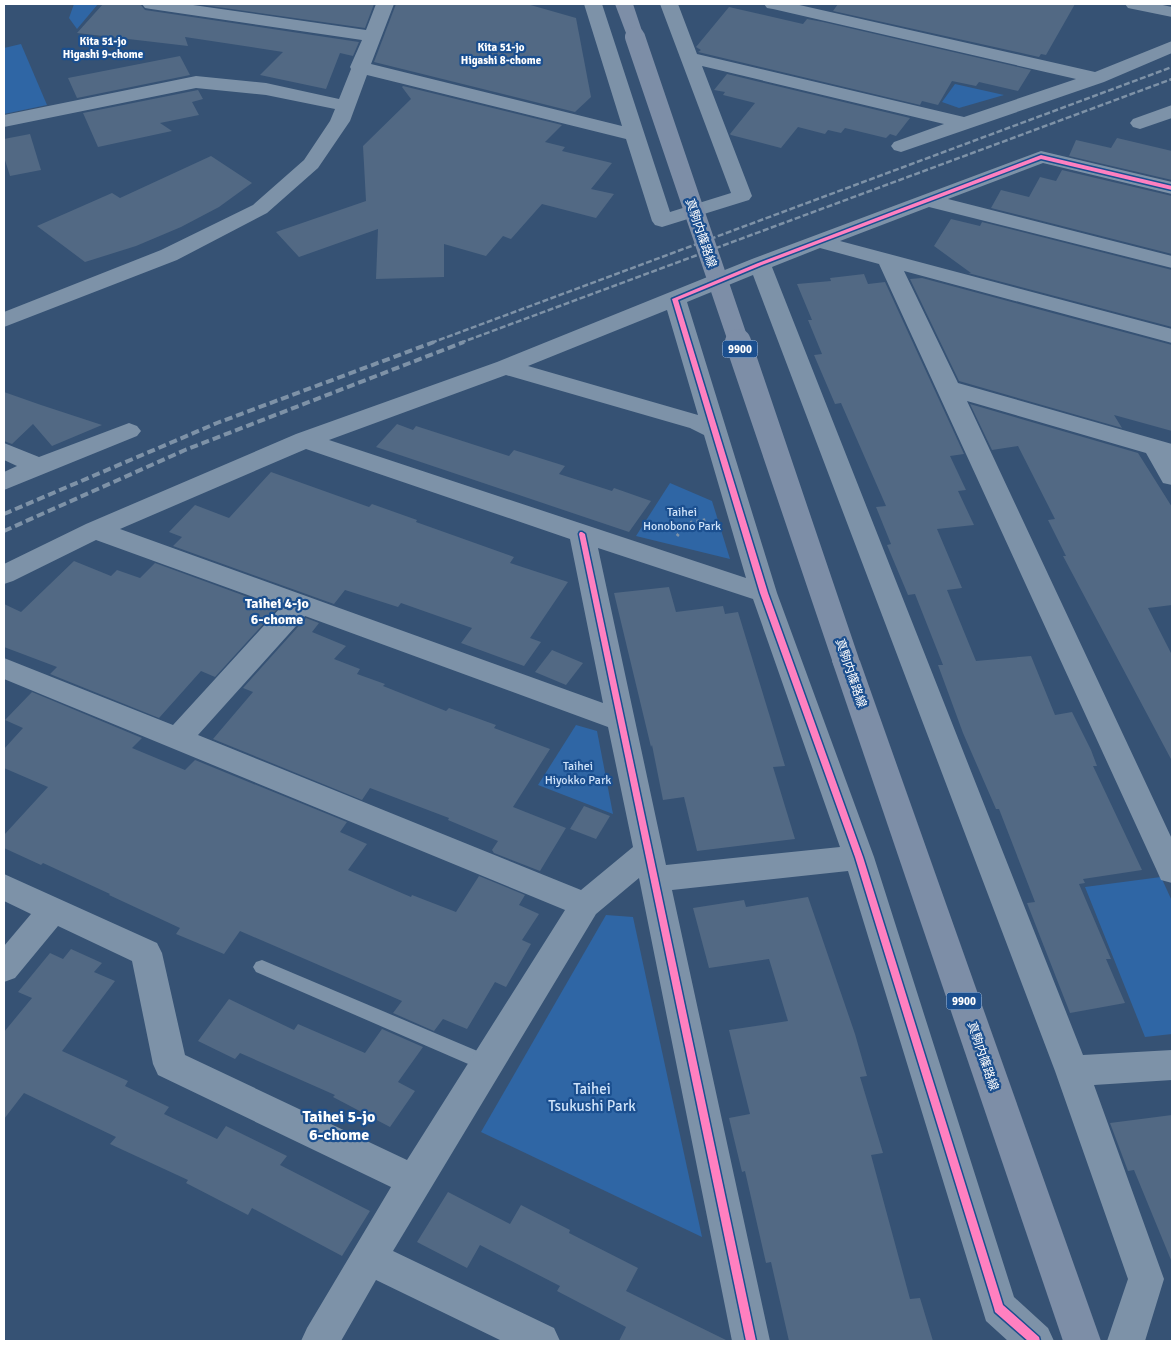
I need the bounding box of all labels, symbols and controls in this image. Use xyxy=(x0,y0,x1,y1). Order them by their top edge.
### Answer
district label: Kita 51-jo Higashi 9-chome xyxy=(63,35,144,61)
district label: Kita 51-jo Higashi 8-chome xyxy=(461,41,542,67)
street label: 真駒内篠路線 xyxy=(682,197,719,270)
road number: 9900 xyxy=(722,340,758,358)
park label: Taihei Honobono Park xyxy=(643,505,721,534)
district label: Taihei 4-jo 6-chome xyxy=(245,595,309,628)
street label: 真駒内篠路線 xyxy=(832,637,869,710)
park label: Taihei Hiyokko Park xyxy=(545,759,611,788)
road number: 9900 xyxy=(946,992,982,1009)
street label: 真駒内篠路線 xyxy=(964,1020,1001,1093)
park label: Taihei Tsukushi Park xyxy=(548,1080,636,1115)
district label: Taihei 5-jo 6-chome xyxy=(303,1107,375,1145)

